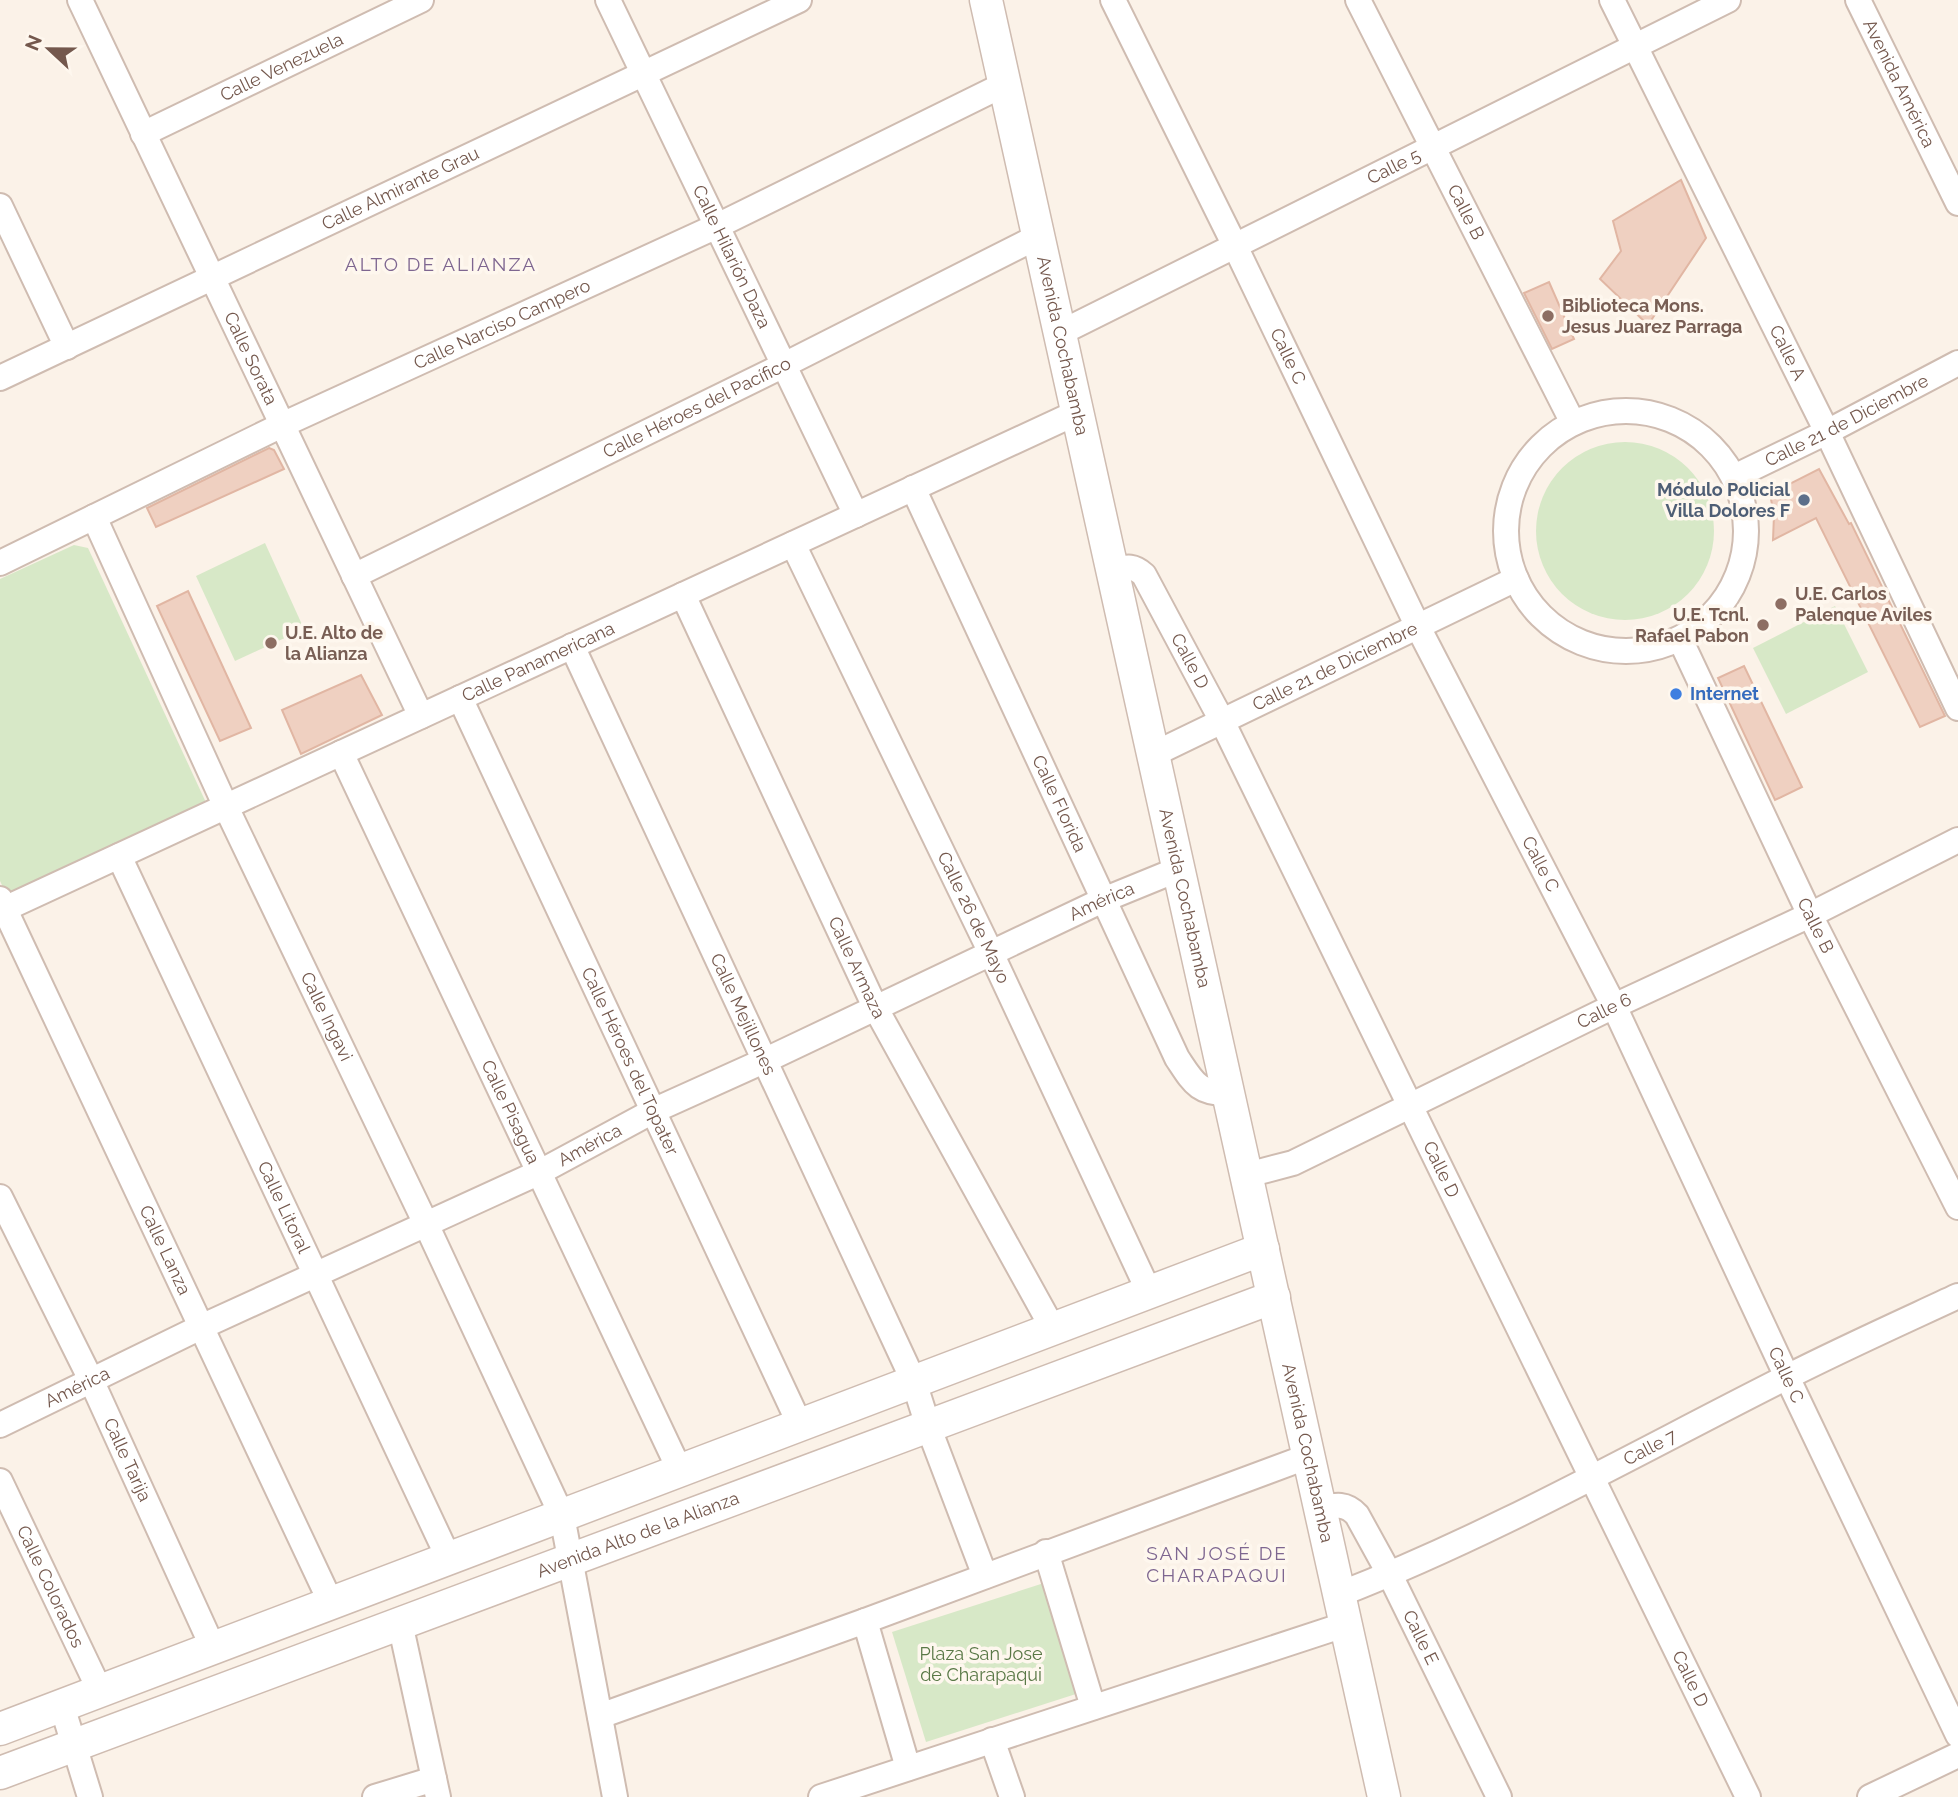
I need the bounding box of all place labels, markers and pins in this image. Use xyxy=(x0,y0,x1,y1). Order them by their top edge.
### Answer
place label: Biblioteca Mons. Jesus Juarez Parraga xyxy=(1562,295,1742,337)
marker: Biblioteca Mons. Jesus Juarez Parraga xyxy=(1540,308,1556,324)
place label: Módulo Policial Villa Dolores F xyxy=(1657,479,1790,521)
marker: Módulo Policial Villa Dolores F xyxy=(1796,492,1812,508)
place label: U.E. Carlos Palenque Aviles xyxy=(1795,583,1932,625)
marker: U.E. Carlos Palenque Aviles xyxy=(1773,596,1789,612)
place label: U.E. Tcnl. Rafael Pabon xyxy=(1635,604,1749,646)
marker: U.E. Tcnl. Rafael Pabon xyxy=(1755,617,1771,633)
place label: U.E. Alto de la Alianza xyxy=(285,622,383,664)
marker: U.E. Alto de la Alianza xyxy=(263,635,279,651)
place label: Internet xyxy=(1690,683,1759,704)
marker: Internet xyxy=(1668,686,1684,702)

